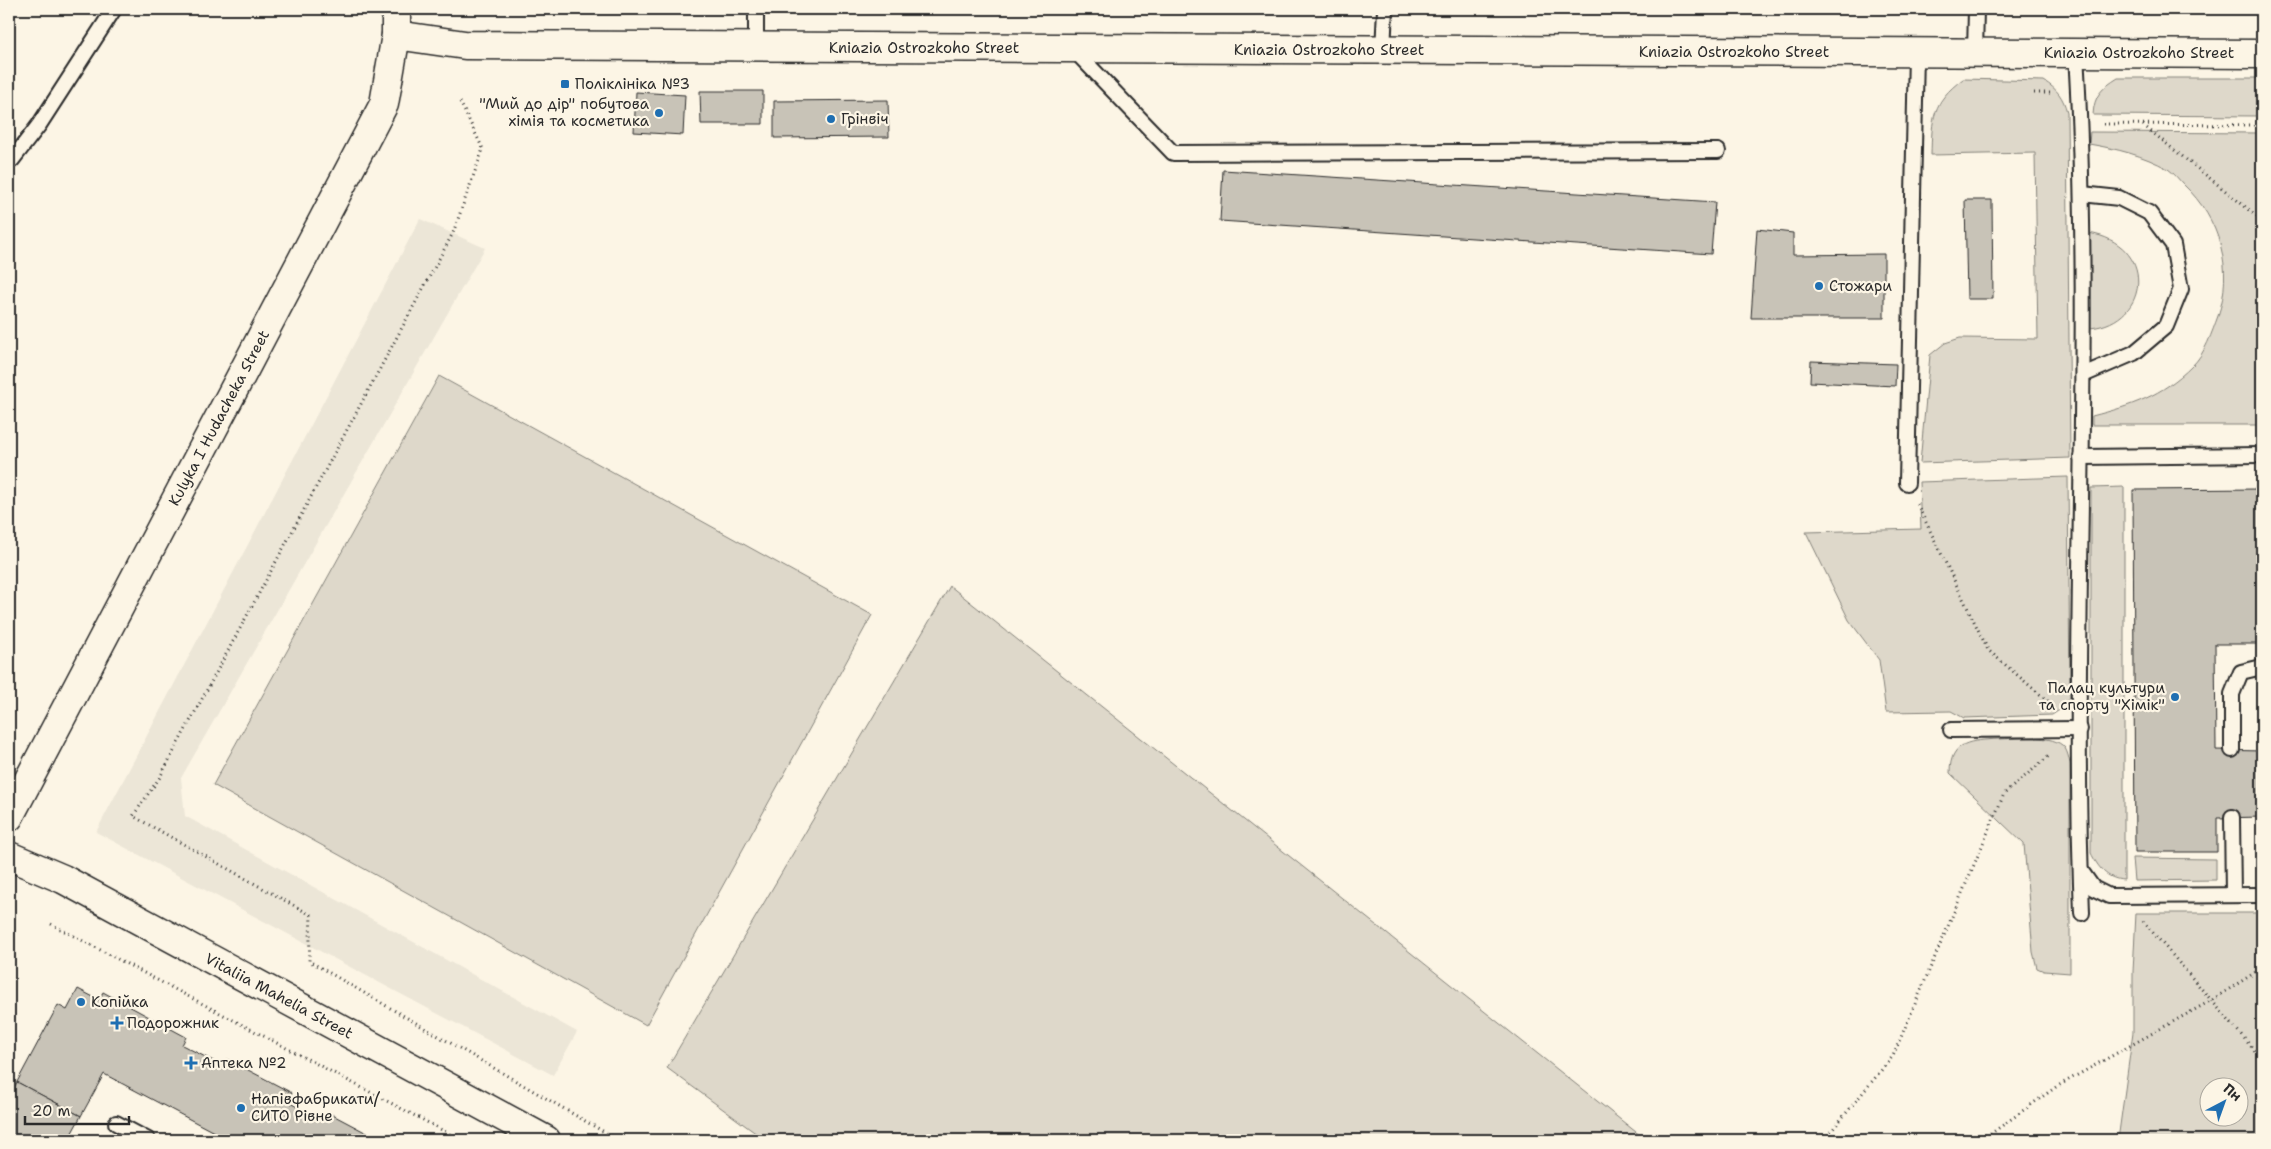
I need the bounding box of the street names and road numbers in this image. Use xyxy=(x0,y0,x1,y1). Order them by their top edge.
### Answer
street label: Kniazia Ostrozkoho Street xyxy=(829,38,1019,58)
street label: Kniazia Ostrozkoho Street xyxy=(1234,40,1424,60)
street label: Kniazia Ostrozkoho Street xyxy=(1639,42,1829,62)
street label: Kniazia Ostrozkoho Street xyxy=(2044,43,2234,63)
street label: Kulyka I Hudacheka Street xyxy=(164,327,274,509)
street label: Vitaliia Mahelia Street xyxy=(201,948,357,1044)

